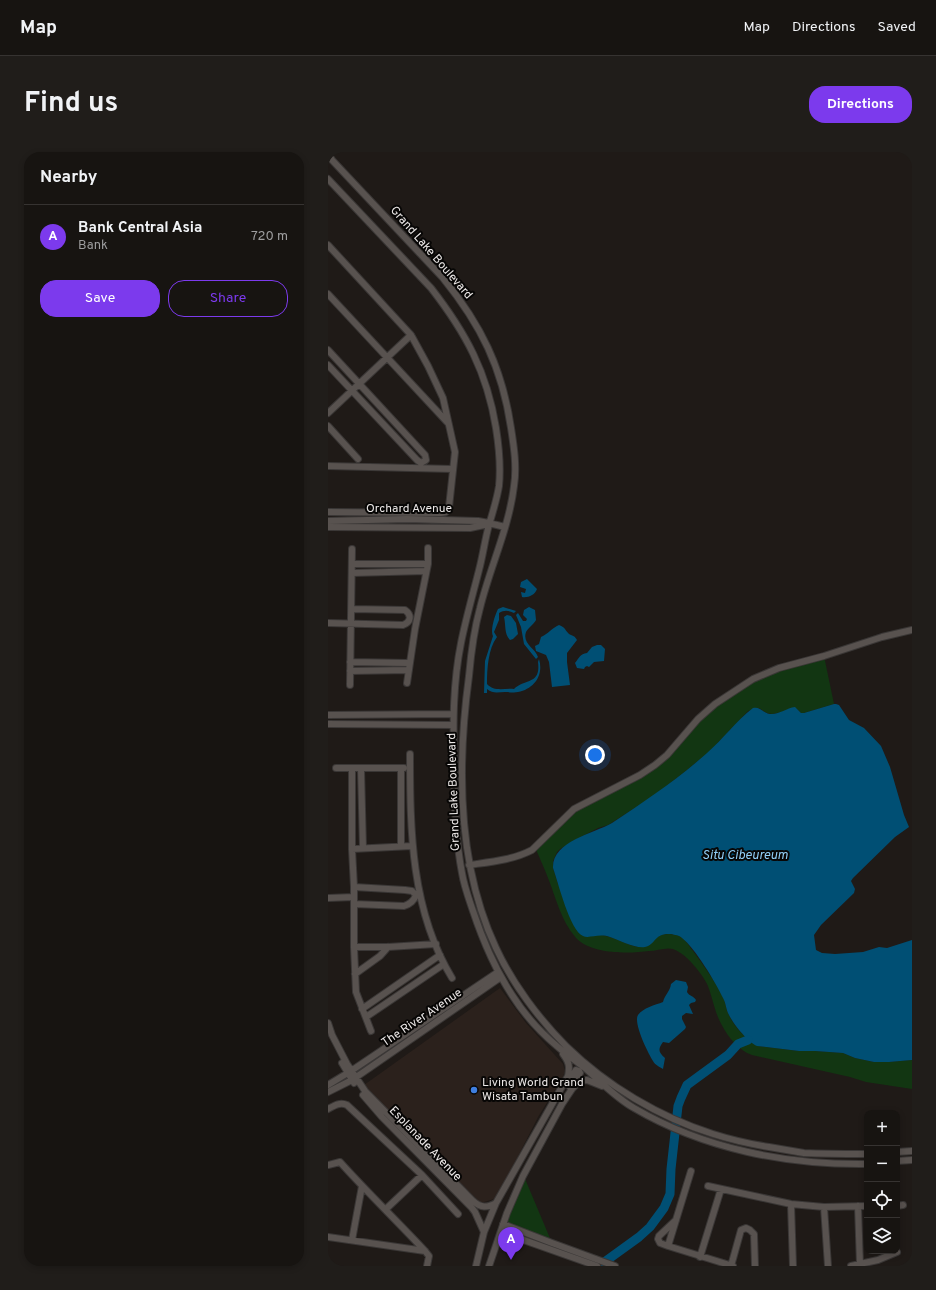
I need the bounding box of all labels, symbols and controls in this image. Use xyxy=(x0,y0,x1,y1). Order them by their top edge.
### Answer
text: Map xyxy=(20,16,57,40)
text: Map xyxy=(744,19,770,36)
text: Directions xyxy=(792,19,856,36)
text: Saved xyxy=(878,19,916,36)
text: Find us xyxy=(24,86,118,122)
button: Directions xyxy=(809,86,912,123)
text: Nearby xyxy=(40,167,97,189)
street label: Grand Lake Boulevard xyxy=(386,203,476,303)
text: Bank Central Asia xyxy=(78,219,202,238)
text: A xyxy=(48,229,58,245)
text: 720 m xyxy=(251,229,288,245)
text: Bank xyxy=(78,238,108,254)
button: Save xyxy=(40,280,160,317)
button: Share xyxy=(168,280,288,317)
street label: Orchard Avenue xyxy=(366,501,452,517)
street label: Grand Lake Boulevard xyxy=(444,733,464,851)
your location xyxy=(585,745,605,765)
water label: Situ Cibeureum xyxy=(702,848,788,864)
street label: The River Avenue xyxy=(379,985,465,1051)
place label: Living World Grand Wisata Tambun xyxy=(482,1075,584,1105)
marker: Living World Grand Wisata Tambun xyxy=(469,1085,479,1095)
street label: Esplanade Avenue xyxy=(385,1103,465,1185)
map controls xyxy=(864,1110,900,1254)
button: + xyxy=(864,1110,900,1146)
button: − xyxy=(864,1146,900,1182)
button: locate xyxy=(864,1182,900,1218)
button: layers xyxy=(864,1218,900,1254)
pin: A xyxy=(498,1227,524,1260)

